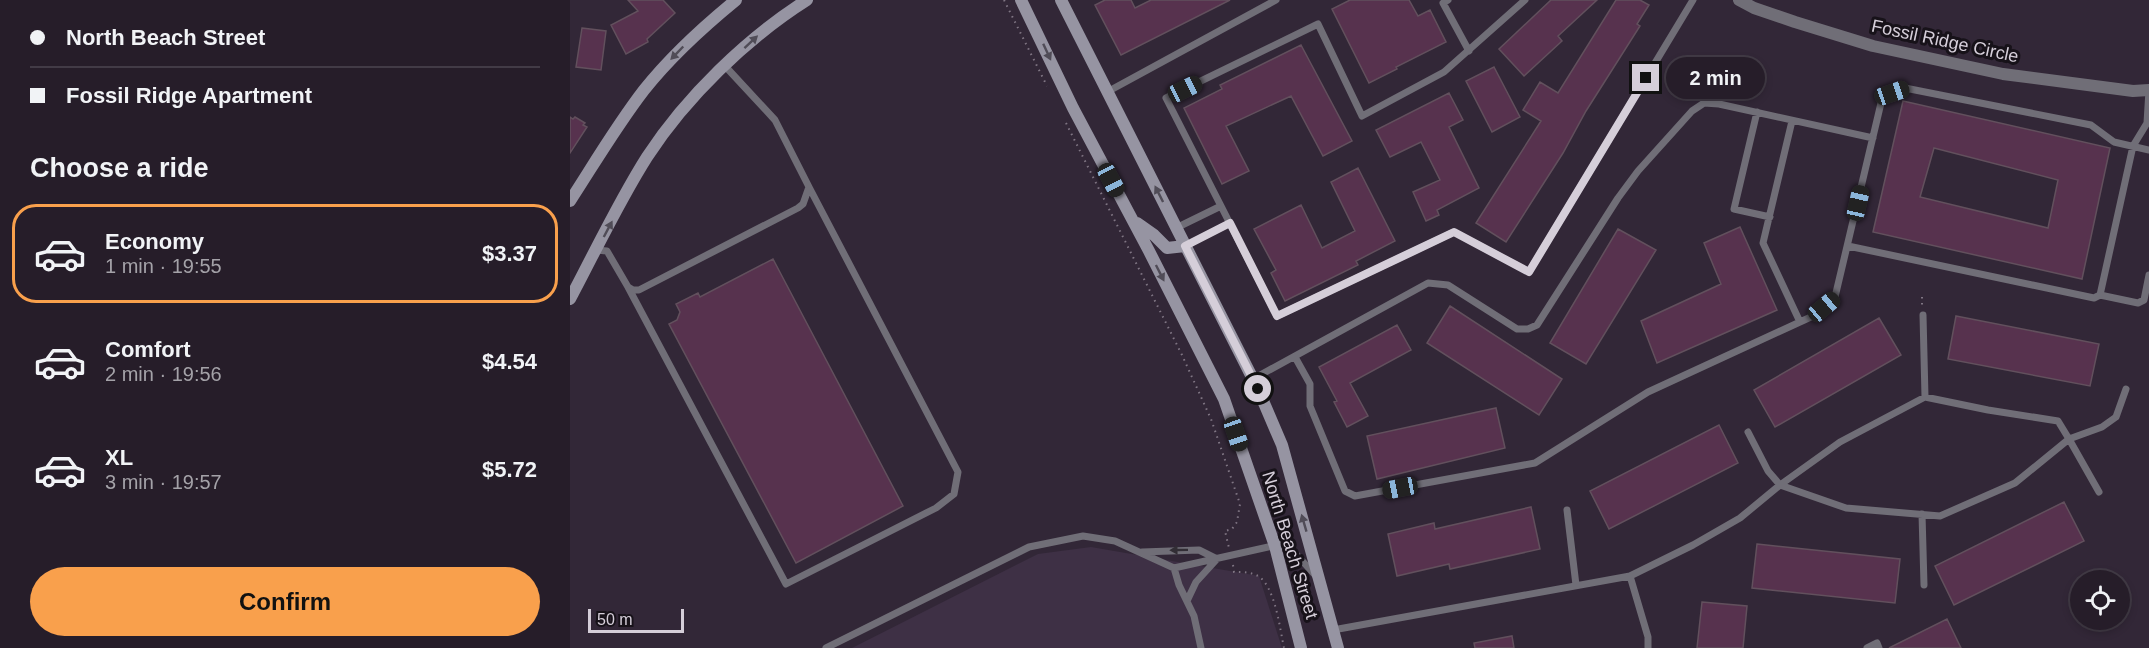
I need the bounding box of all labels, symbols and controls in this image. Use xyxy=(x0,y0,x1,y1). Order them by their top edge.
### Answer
street label: Fossil Ridge Circle xyxy=(1870,16,2020,66)
text: North Beach Street xyxy=(66,25,265,50)
one-way arrow xyxy=(743,35,758,49)
one-way arrow xyxy=(1043,44,1052,61)
one-way arrow xyxy=(670,46,684,61)
callout: 2 min xyxy=(1667,57,1766,99)
route end xyxy=(1632,64,1659,91)
text: 2 min xyxy=(1689,67,1742,89)
car xyxy=(1165,73,1205,105)
car xyxy=(1872,79,1912,107)
text: Fossil Ridge Apartment xyxy=(66,83,312,108)
text: Choose a ride xyxy=(30,153,209,183)
car xyxy=(1095,160,1127,200)
car xyxy=(1845,183,1871,223)
one-way arrow xyxy=(1154,185,1163,202)
one-way arrow xyxy=(603,220,613,237)
icon: car xyxy=(33,227,87,281)
text: Economy xyxy=(105,229,204,254)
text: $3.37 xyxy=(482,241,537,266)
text: 1 min · 19:55 xyxy=(105,255,222,277)
one-way arrow xyxy=(1156,264,1165,281)
car xyxy=(1804,289,1844,325)
icon: car xyxy=(33,335,87,389)
text: Comfort xyxy=(105,337,191,362)
text: $4.54 xyxy=(482,349,537,374)
text: 2 min · 19:56 xyxy=(105,363,222,385)
route start xyxy=(1244,375,1271,402)
car xyxy=(1222,414,1250,454)
icon: car xyxy=(33,443,87,497)
text: XL xyxy=(105,445,133,470)
text: $5.72 xyxy=(482,457,537,482)
street label: North Beach Street xyxy=(1258,469,1322,621)
text: 3 min · 19:57 xyxy=(105,471,222,493)
car xyxy=(1381,476,1419,500)
one-way arrow xyxy=(1299,514,1308,532)
one-way arrow xyxy=(1170,545,1189,555)
button: Confirm xyxy=(30,567,540,636)
map controls xyxy=(2070,570,2130,630)
button: locate xyxy=(2070,570,2130,630)
scale bar xyxy=(588,606,684,634)
text: 50 m xyxy=(597,611,633,628)

